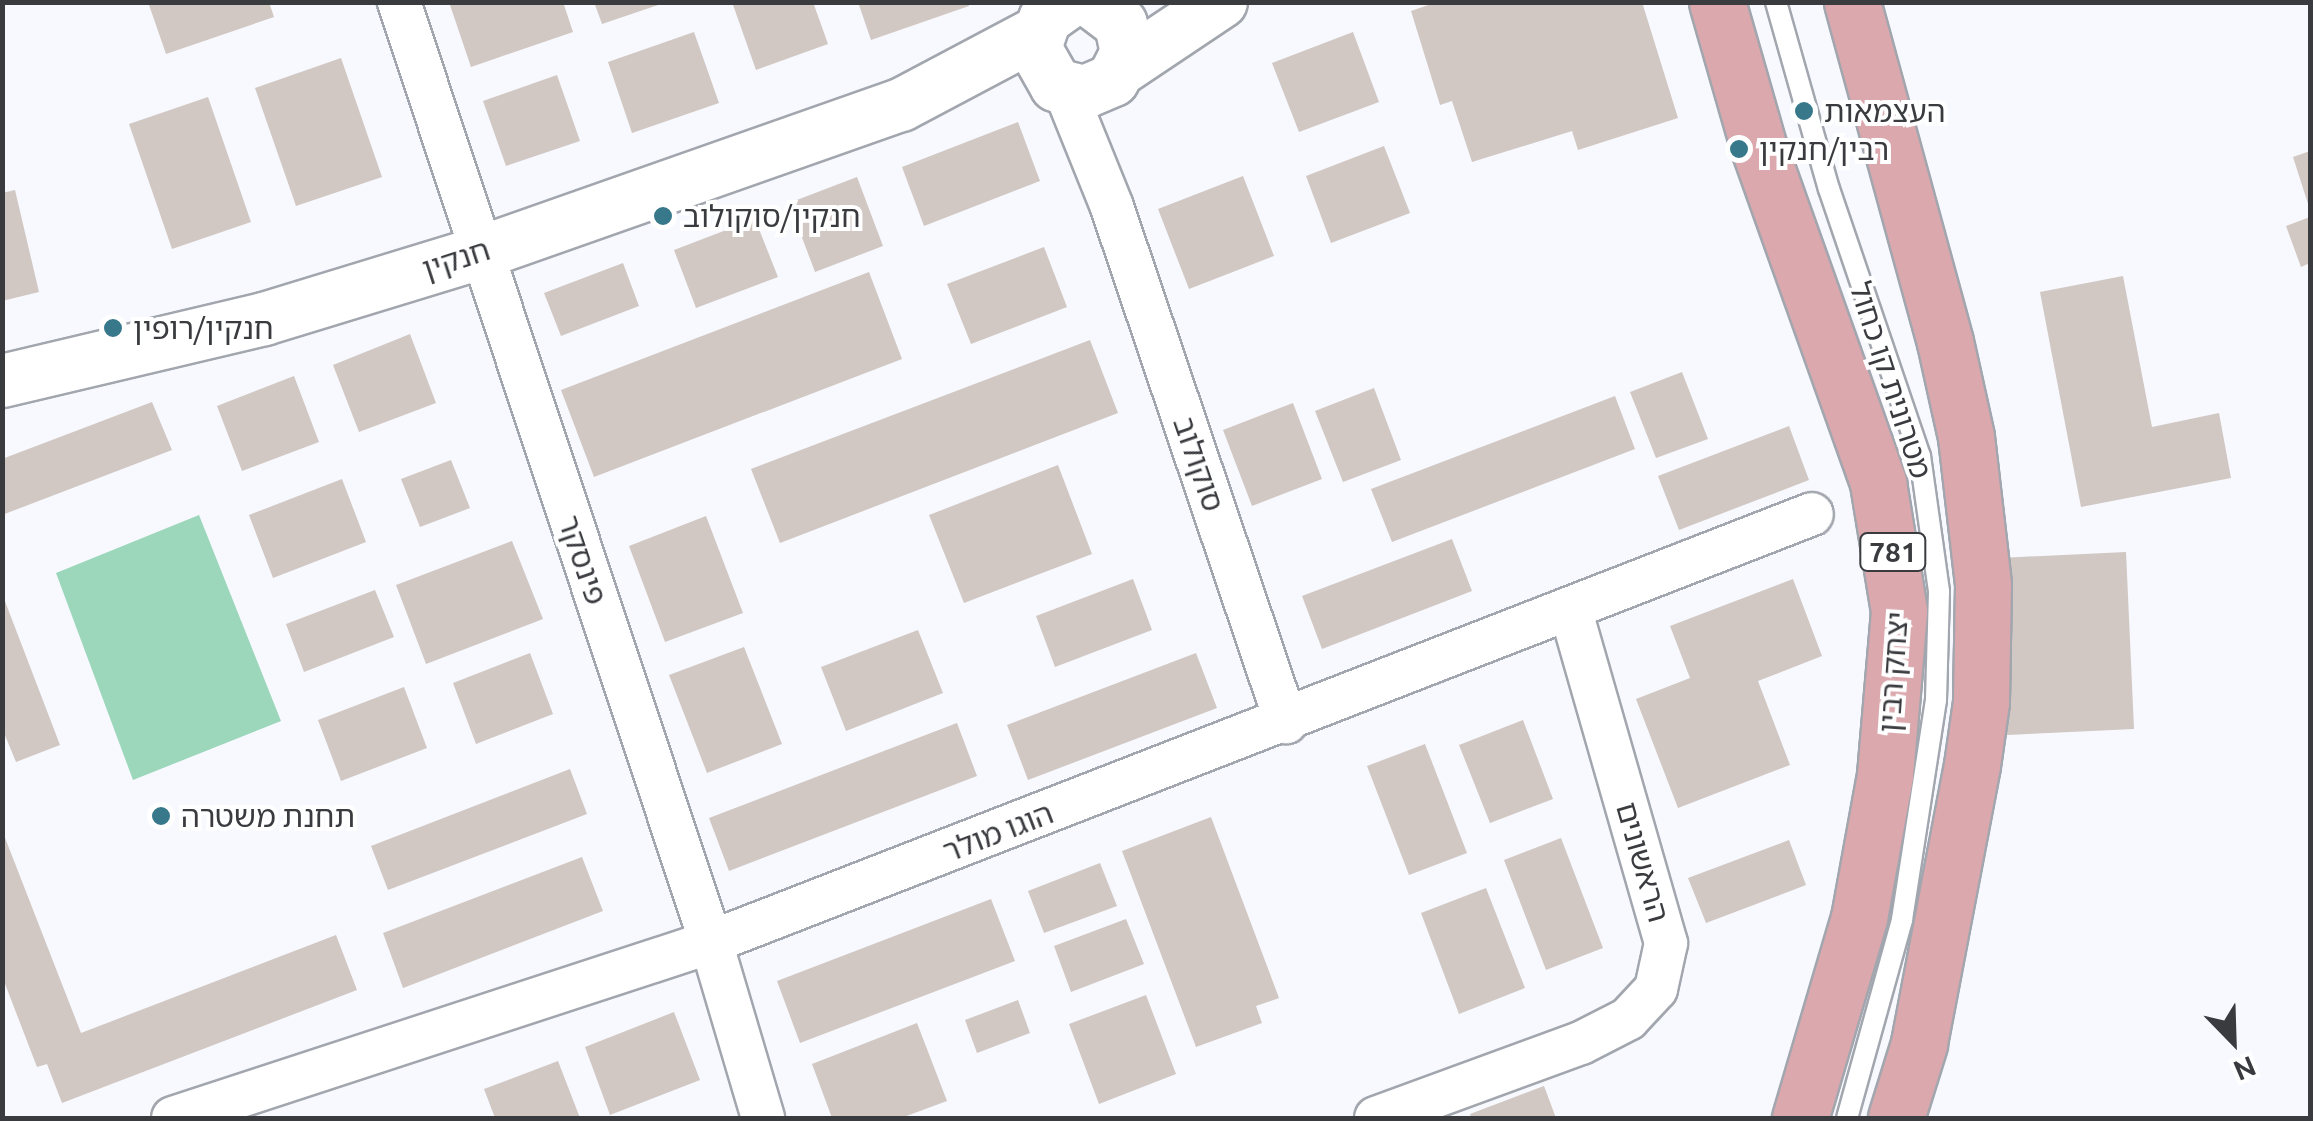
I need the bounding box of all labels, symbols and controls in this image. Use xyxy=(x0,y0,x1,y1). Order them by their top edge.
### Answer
place label: העצמאות xyxy=(1824,93,1946,129)
marker: העצמאות xyxy=(1793,100,1815,122)
place label: רבין/חנקין xyxy=(1759,131,1889,167)
marker: רבין/חנקין xyxy=(1728,138,1750,160)
place label: חנקין/סוקולוב xyxy=(683,198,861,234)
marker: חנקין/סוקולוב xyxy=(652,205,674,227)
street label: חנקין xyxy=(418,231,494,287)
street label: מטרונית קו כחול xyxy=(1842,277,1940,483)
place label: חנקין/רופין xyxy=(133,310,274,346)
marker: חנקין/רופין xyxy=(102,317,124,339)
street label: סוקולוב xyxy=(1166,412,1232,516)
street label: פינסקר xyxy=(551,511,615,609)
road number: 781 xyxy=(1858,529,1928,575)
street label: יצחק רבין xyxy=(1871,610,1915,734)
street label: הוגו מולר xyxy=(938,795,1058,869)
place label: תחנת משטרה xyxy=(181,798,355,834)
street label: הראשונים xyxy=(1609,798,1677,926)
marker: תחנת משטרה xyxy=(150,805,172,827)
north arrow xyxy=(2183,991,2283,1091)
text: N xyxy=(2229,1051,2261,1087)

